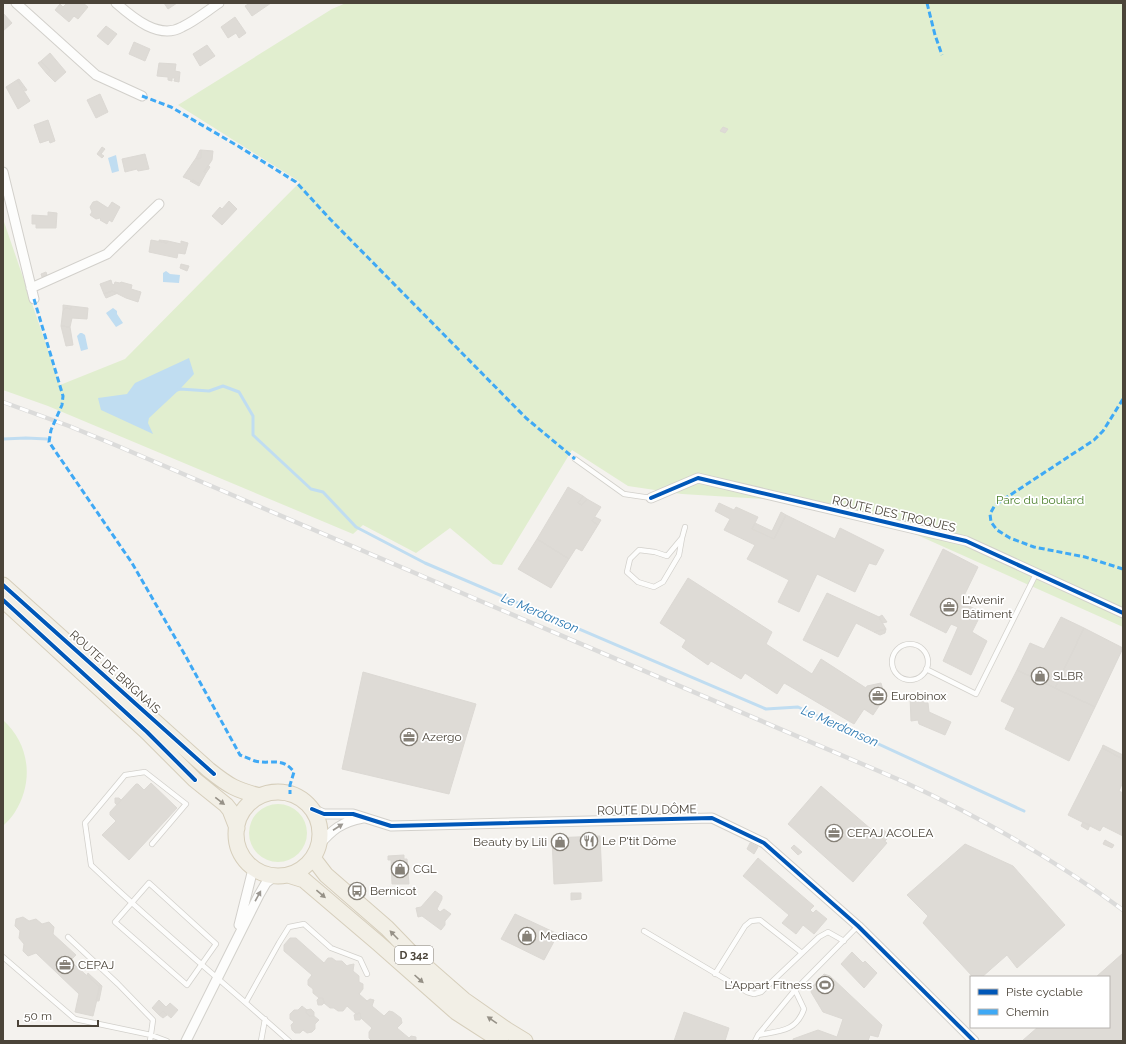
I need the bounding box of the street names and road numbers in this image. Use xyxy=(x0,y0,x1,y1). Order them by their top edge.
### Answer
street label: ROUTE DES TROQUES xyxy=(831,493,957,535)
street label: ROUTE DE BRIGNAIS xyxy=(67,627,163,717)
street label: ROUTE DU DÔME xyxy=(597,802,697,818)
road number: D 342 xyxy=(395,946,433,964)

